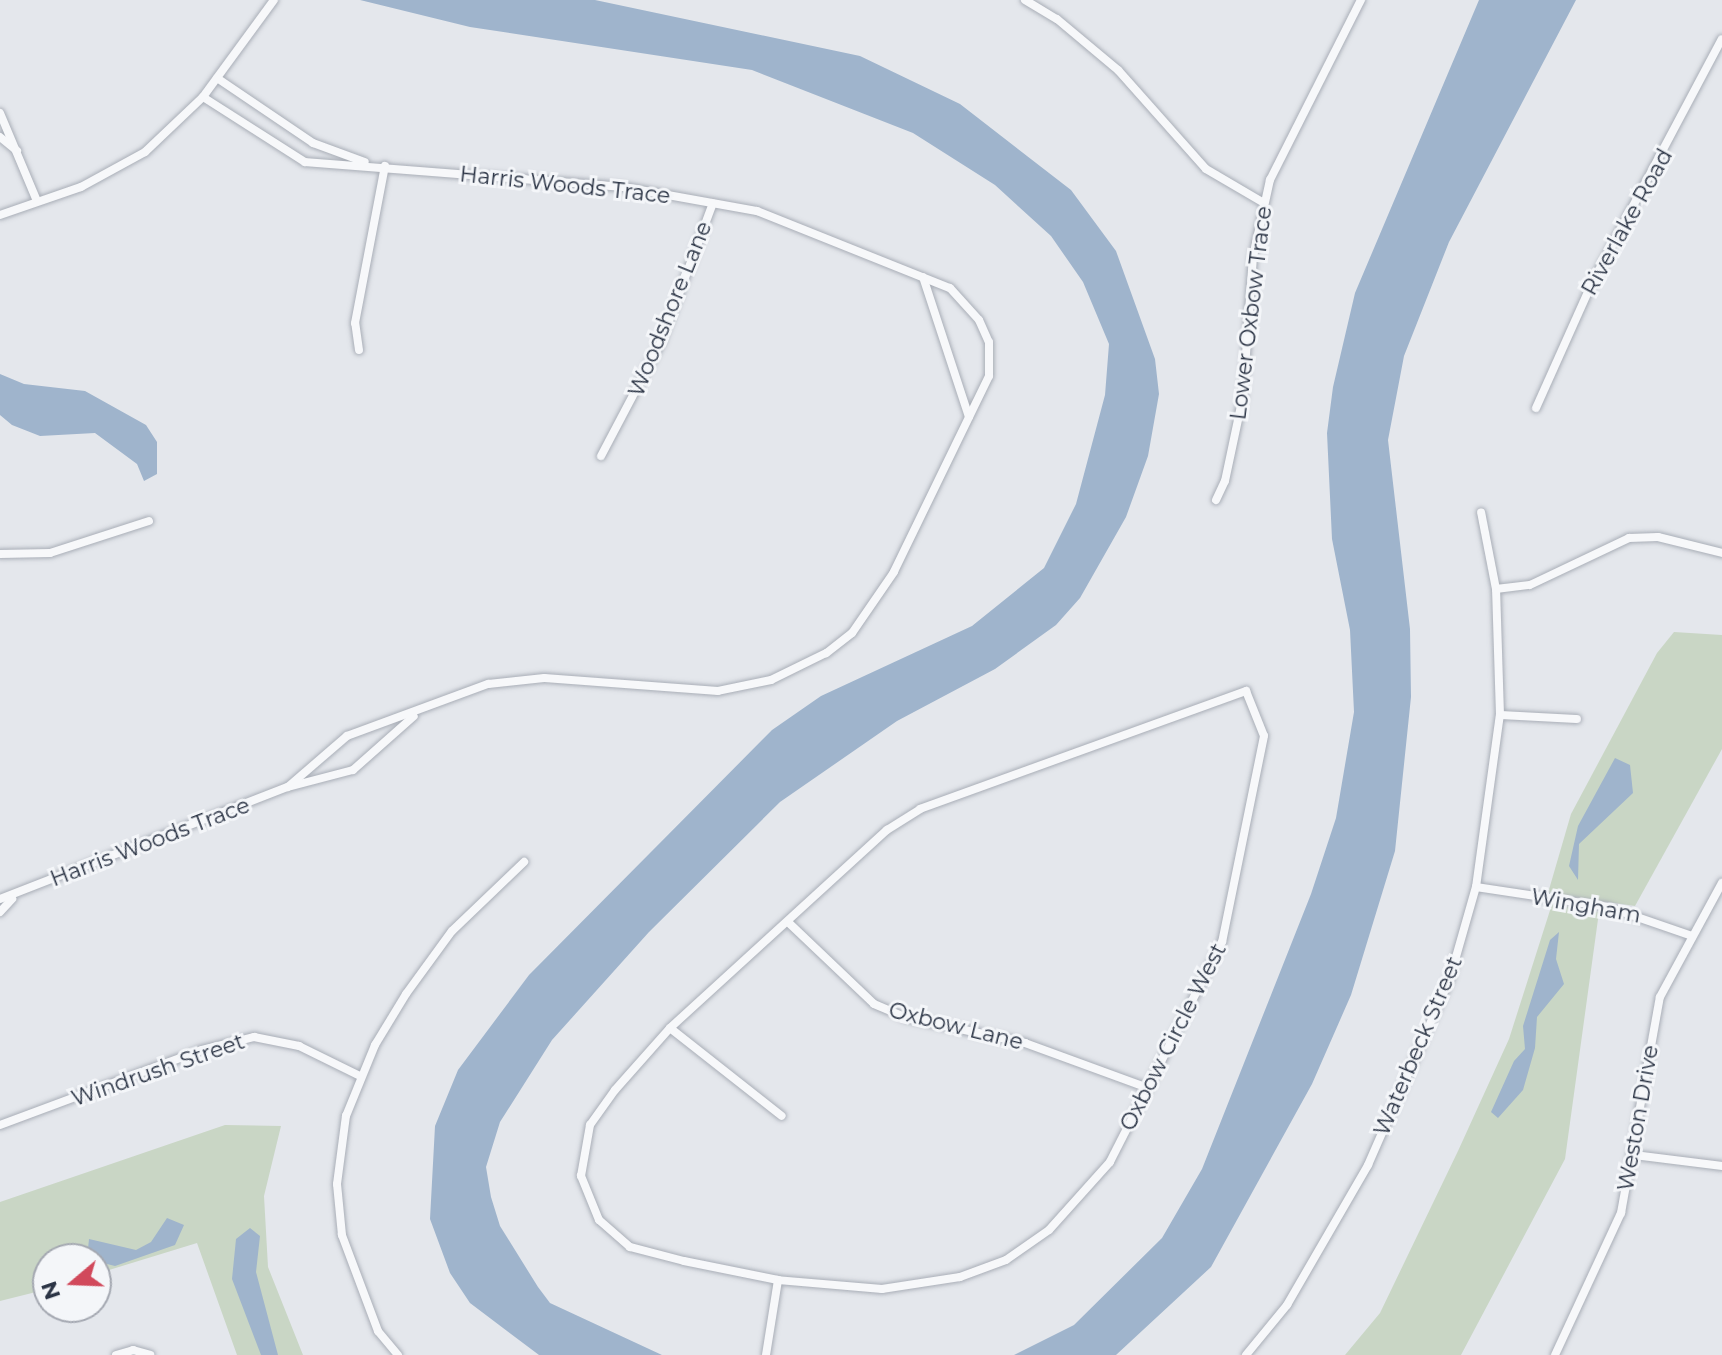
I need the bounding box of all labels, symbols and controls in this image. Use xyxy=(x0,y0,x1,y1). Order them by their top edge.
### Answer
street label: Riverlake Road xyxy=(1576,144,1678,300)
street label: Harris Woods Trace xyxy=(458,161,672,209)
street label: Lower Oxbow Trace xyxy=(1225,205,1277,421)
street label: Woodshore Lane xyxy=(623,217,717,401)
street label: Harris Woods Trace xyxy=(47,792,253,892)
street label: Wingham xyxy=(1529,883,1643,929)
street label: Oxbow Circle West xyxy=(1114,939,1232,1135)
street label: Waterbeck Street xyxy=(1368,952,1468,1140)
street label: Oxbow Lane xyxy=(886,997,1026,1055)
street label: Windrush Street xyxy=(68,1028,248,1112)
street label: Weston Drive xyxy=(1612,1043,1664,1193)
north arrow xyxy=(32,1243,112,1323)
text: N xyxy=(35,1278,66,1303)

